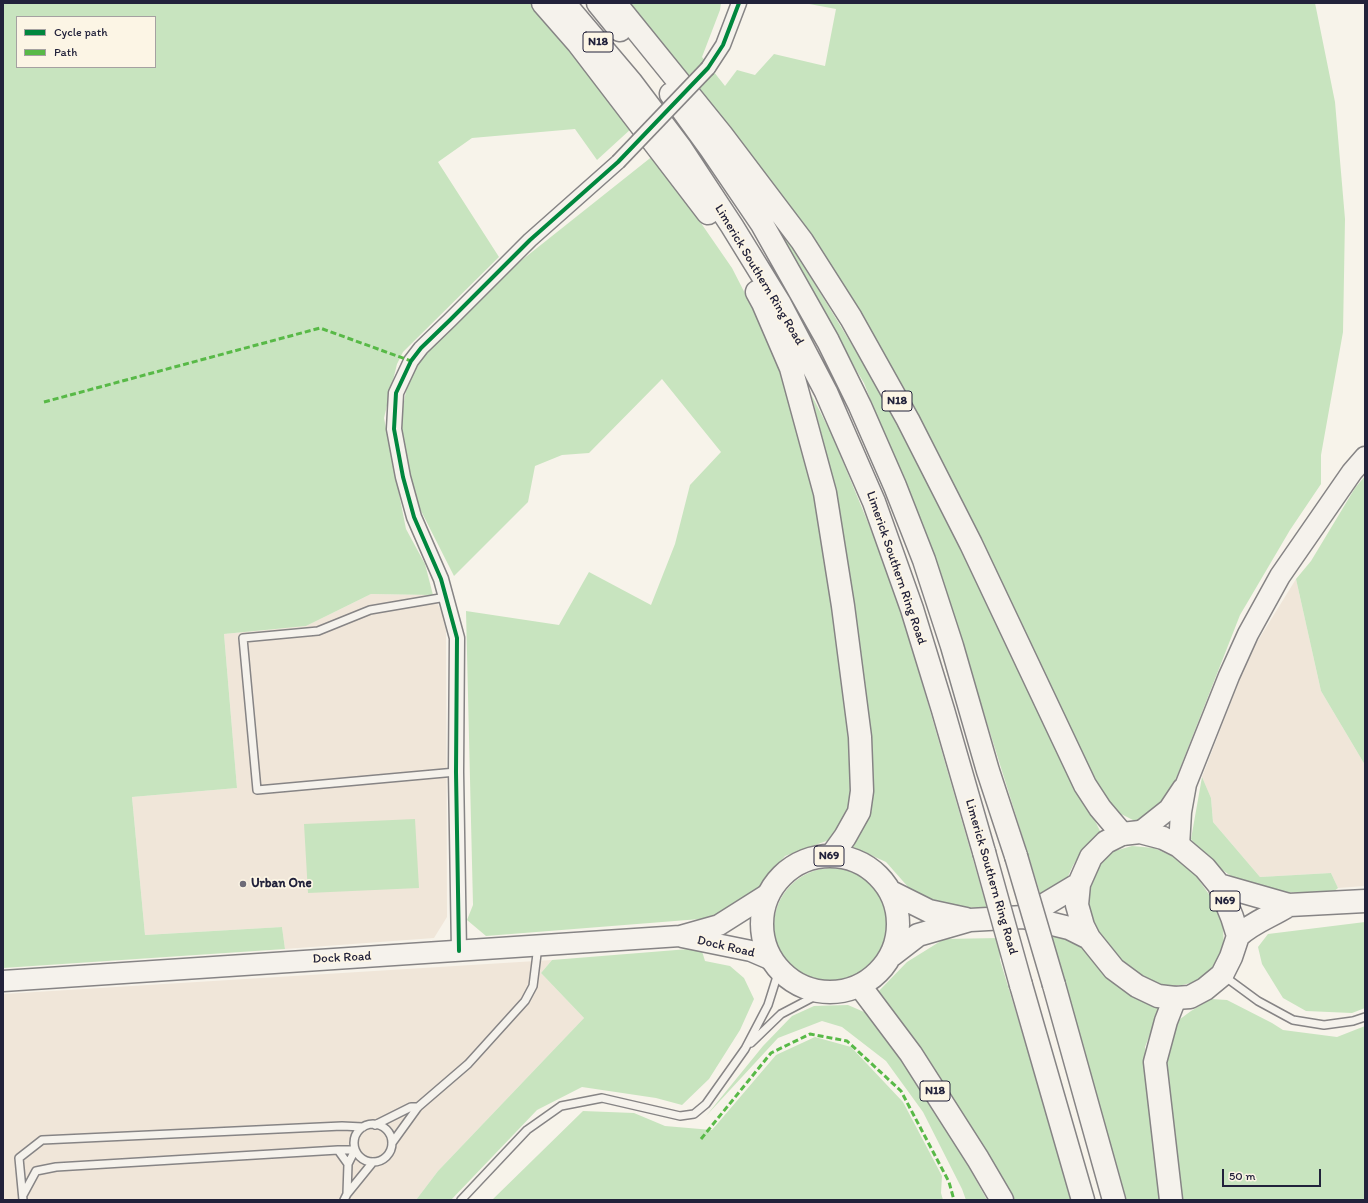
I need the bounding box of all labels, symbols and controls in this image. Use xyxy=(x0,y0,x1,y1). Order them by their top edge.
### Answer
legend xyxy=(16,16,156,68)
text: Cycle path xyxy=(54,25,108,39)
road number: N18 xyxy=(583,32,613,52)
text: Path xyxy=(54,45,77,59)
street label: Limerick Southern Ring Road xyxy=(711,202,807,348)
road number: N18 xyxy=(882,391,912,411)
street label: Limerick Southern Ring Road xyxy=(862,489,930,647)
street label: Limerick Southern Ring Road xyxy=(961,797,1021,957)
road number: N69 xyxy=(814,846,844,866)
place label: Urban One xyxy=(251,876,312,892)
marker: Urban One xyxy=(238,879,248,889)
road number: N69 xyxy=(1210,891,1240,911)
street label: Dock Road xyxy=(696,933,756,961)
street label: Dock Road xyxy=(312,949,372,967)
road number: N18 xyxy=(920,1081,950,1101)
scale bar xyxy=(1224,1161,1323,1187)
text: 50 m xyxy=(1229,1169,1255,1183)

